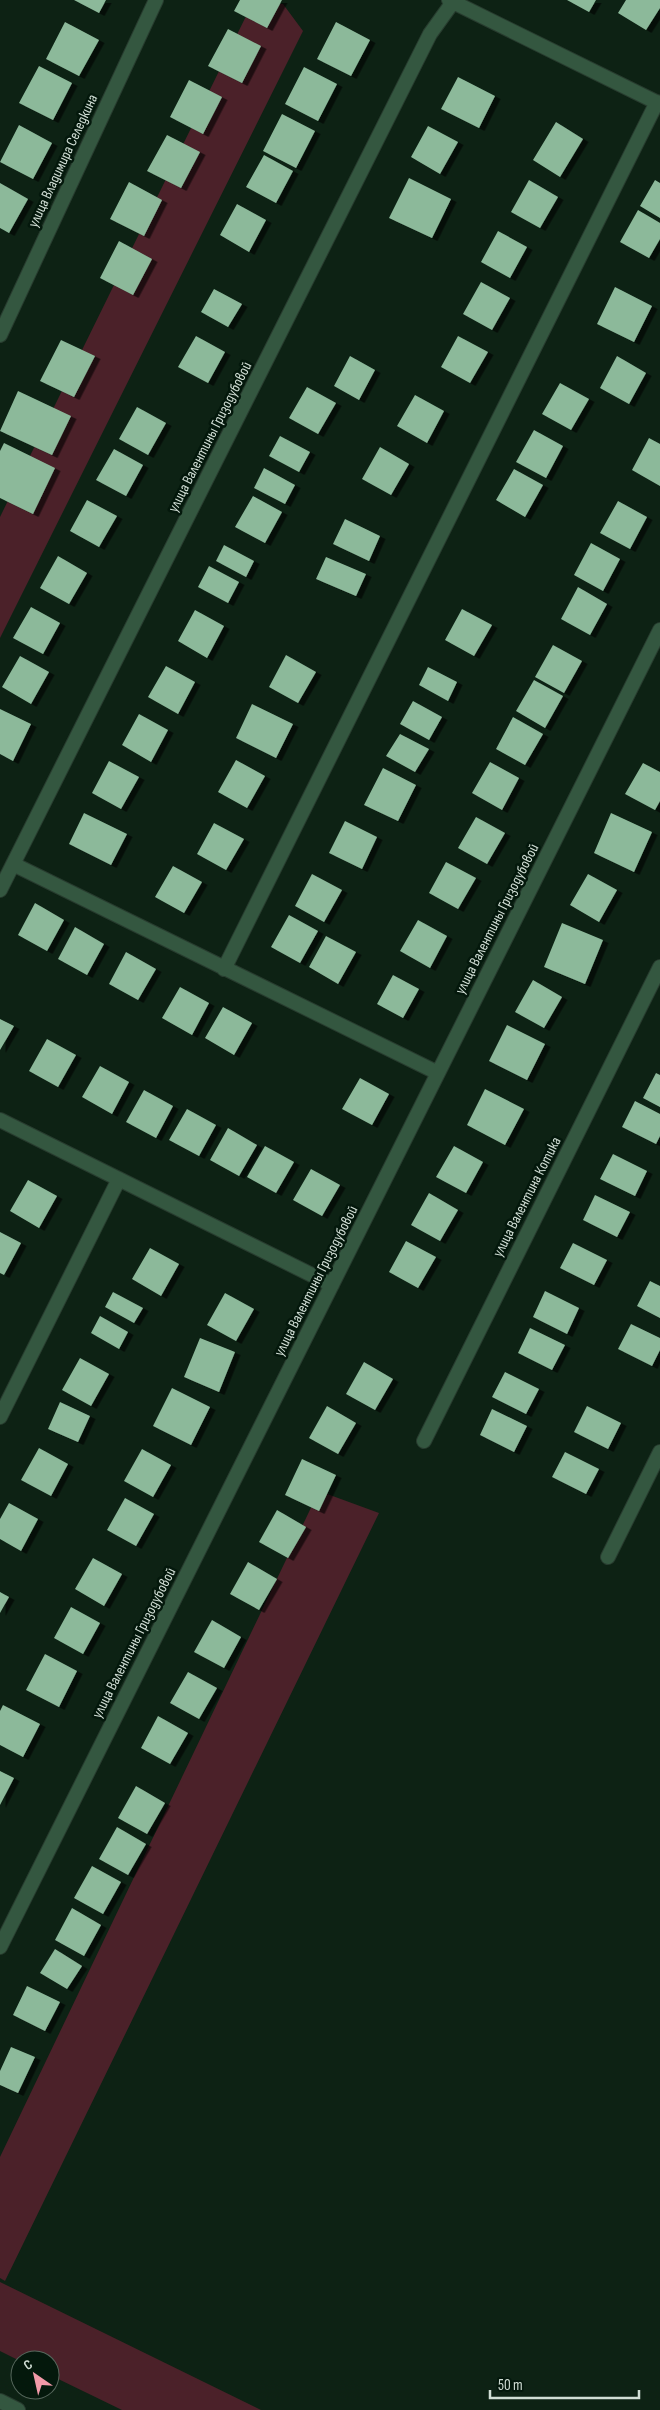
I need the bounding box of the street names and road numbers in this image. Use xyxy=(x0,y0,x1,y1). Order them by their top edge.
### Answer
street label: улица Владимира Селедкина xyxy=(24,91,102,231)
street label: улица Валентины Гризодубовой xyxy=(164,359,256,515)
street label: улица Валентины Гризодубовой xyxy=(451,841,543,997)
street label: улица Валентина Котика xyxy=(489,1134,566,1260)
street label: улица Валентины Гризодубовой xyxy=(270,1203,362,1359)
street label: улица Валентины Гризодубовой xyxy=(88,1565,180,1721)

